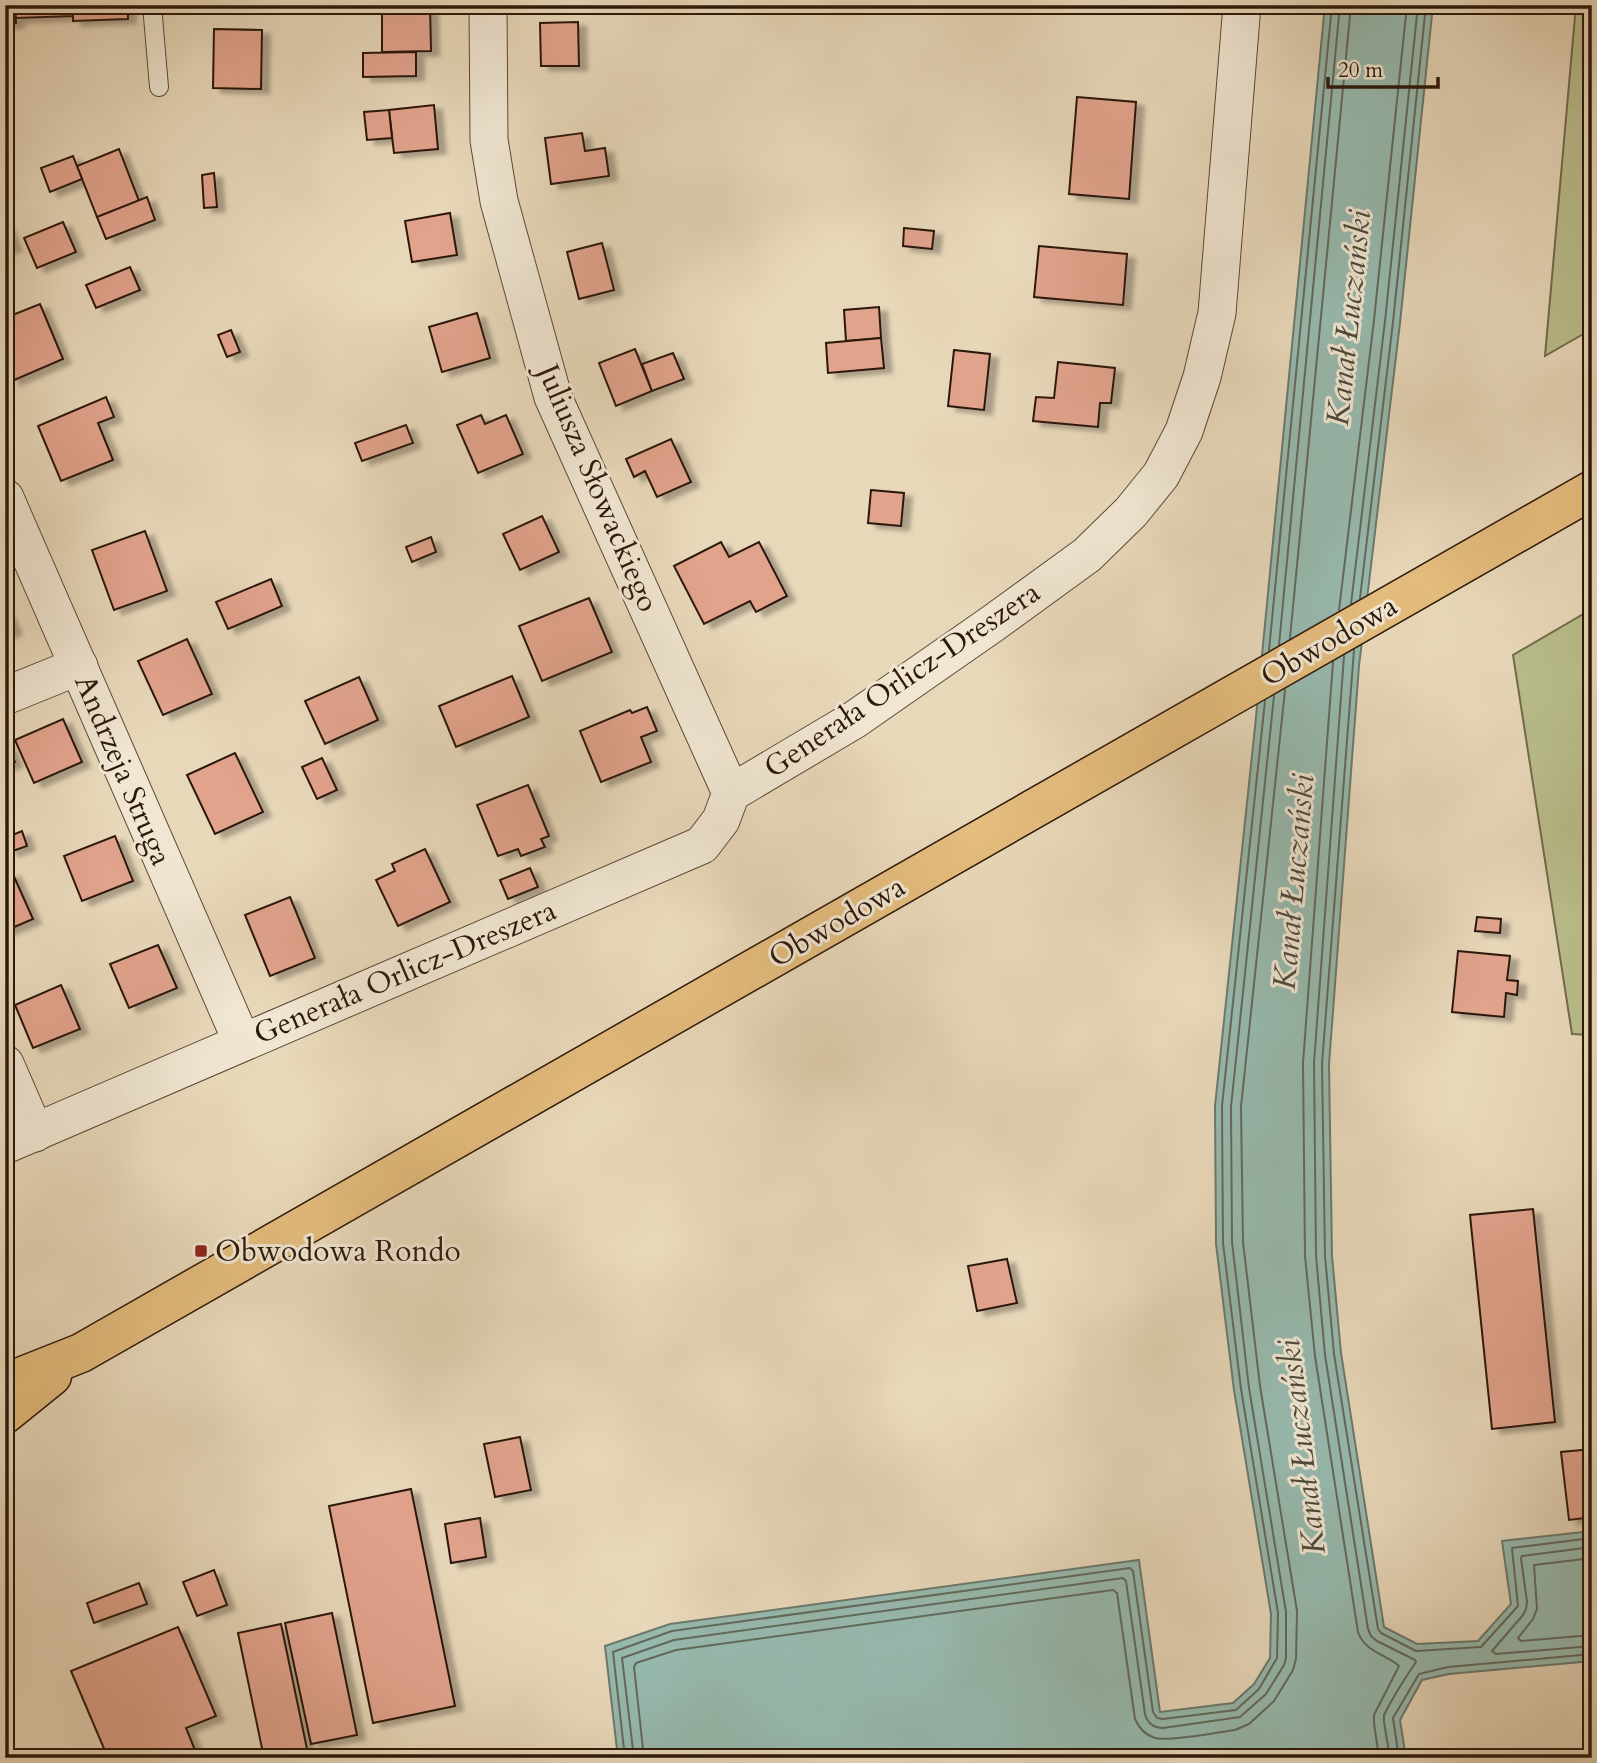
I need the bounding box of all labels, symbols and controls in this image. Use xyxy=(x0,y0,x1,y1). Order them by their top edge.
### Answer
scale bar xyxy=(1328,46,1438,90)
text: 20 m xyxy=(1338,56,1383,85)
water label: Kanał Łuczański xyxy=(1316,208,1382,428)
street label: Juliusza Słowackiego xyxy=(526,354,669,618)
street label: Generała Orlicz-Dreszera xyxy=(756,572,1048,788)
street label: Obwodowa xyxy=(1253,585,1405,697)
street label: Andrzeja Struga xyxy=(64,668,182,872)
water label: Kanał Łuczański xyxy=(1263,772,1325,992)
street label: Obwodowa xyxy=(761,866,913,978)
street label: Generała Orlicz-Dreszera xyxy=(248,890,562,1054)
place label: Obwodowa Rondo xyxy=(215,1231,461,1272)
marker: Obwodowa Rondo xyxy=(193,1243,209,1259)
water label: Kanał Łuczański xyxy=(1267,1337,1337,1557)

